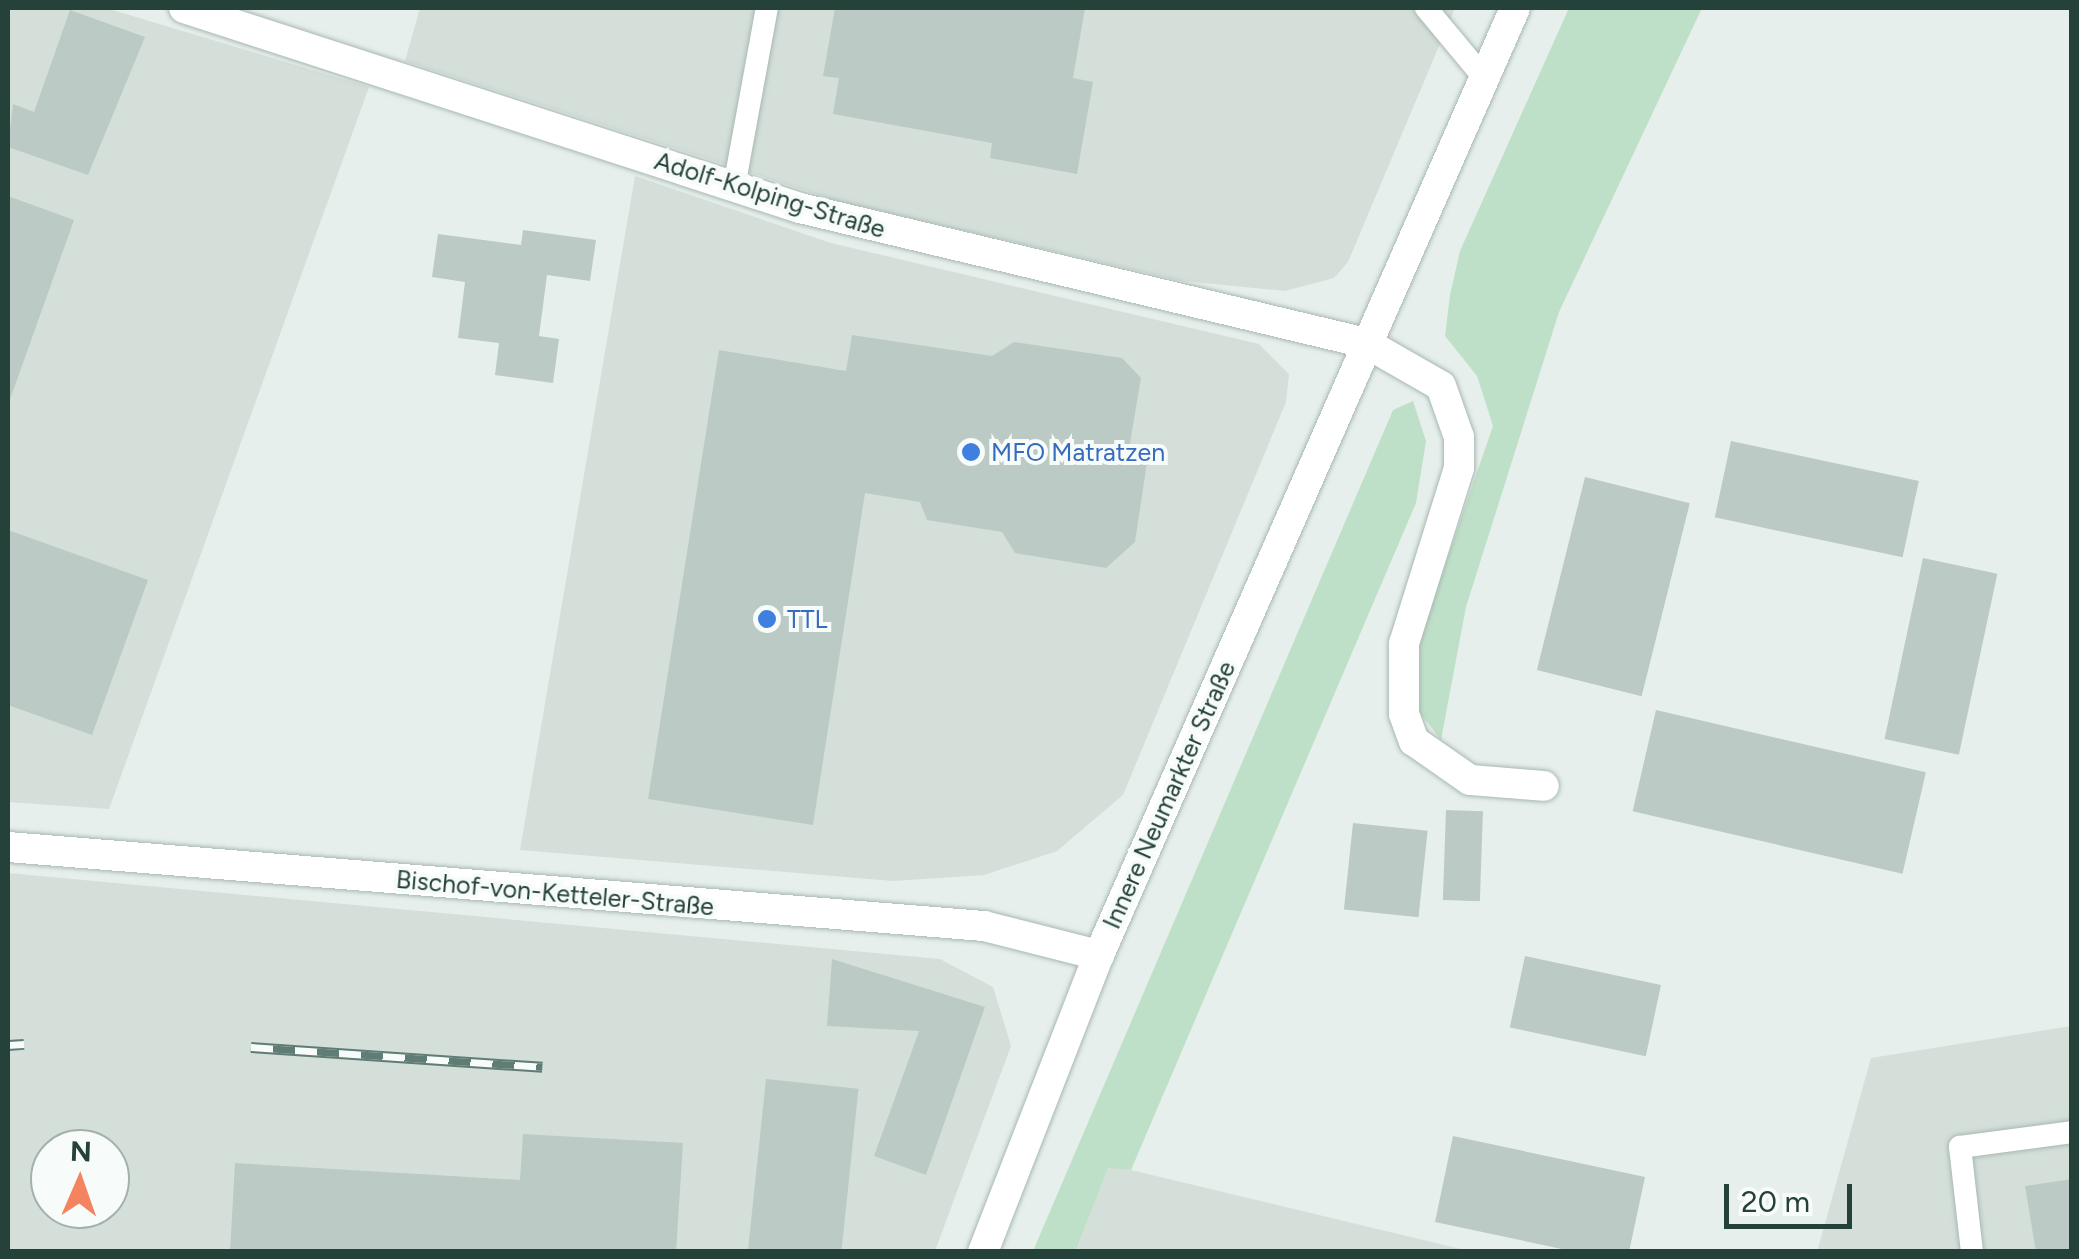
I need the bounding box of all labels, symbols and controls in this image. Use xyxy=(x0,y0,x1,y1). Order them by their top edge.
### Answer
street label: Adolf-Kolping-Straße xyxy=(651,146,889,244)
place label: MFO Matratzen xyxy=(991,437,1165,467)
marker: MFO Matratzen xyxy=(960,441,982,463)
place label: TTL xyxy=(787,604,828,634)
marker: TTL xyxy=(756,608,778,630)
street label: Innere Neumarkter Straße xyxy=(1096,657,1242,933)
street label: Bischof-von-Ketteler-Straße xyxy=(395,864,715,922)
north arrow xyxy=(30,1129,130,1229)
text: N xyxy=(70,1134,92,1168)
scale bar xyxy=(1729,1164,1856,1226)
text: 20 m xyxy=(1741,1183,1810,1220)

